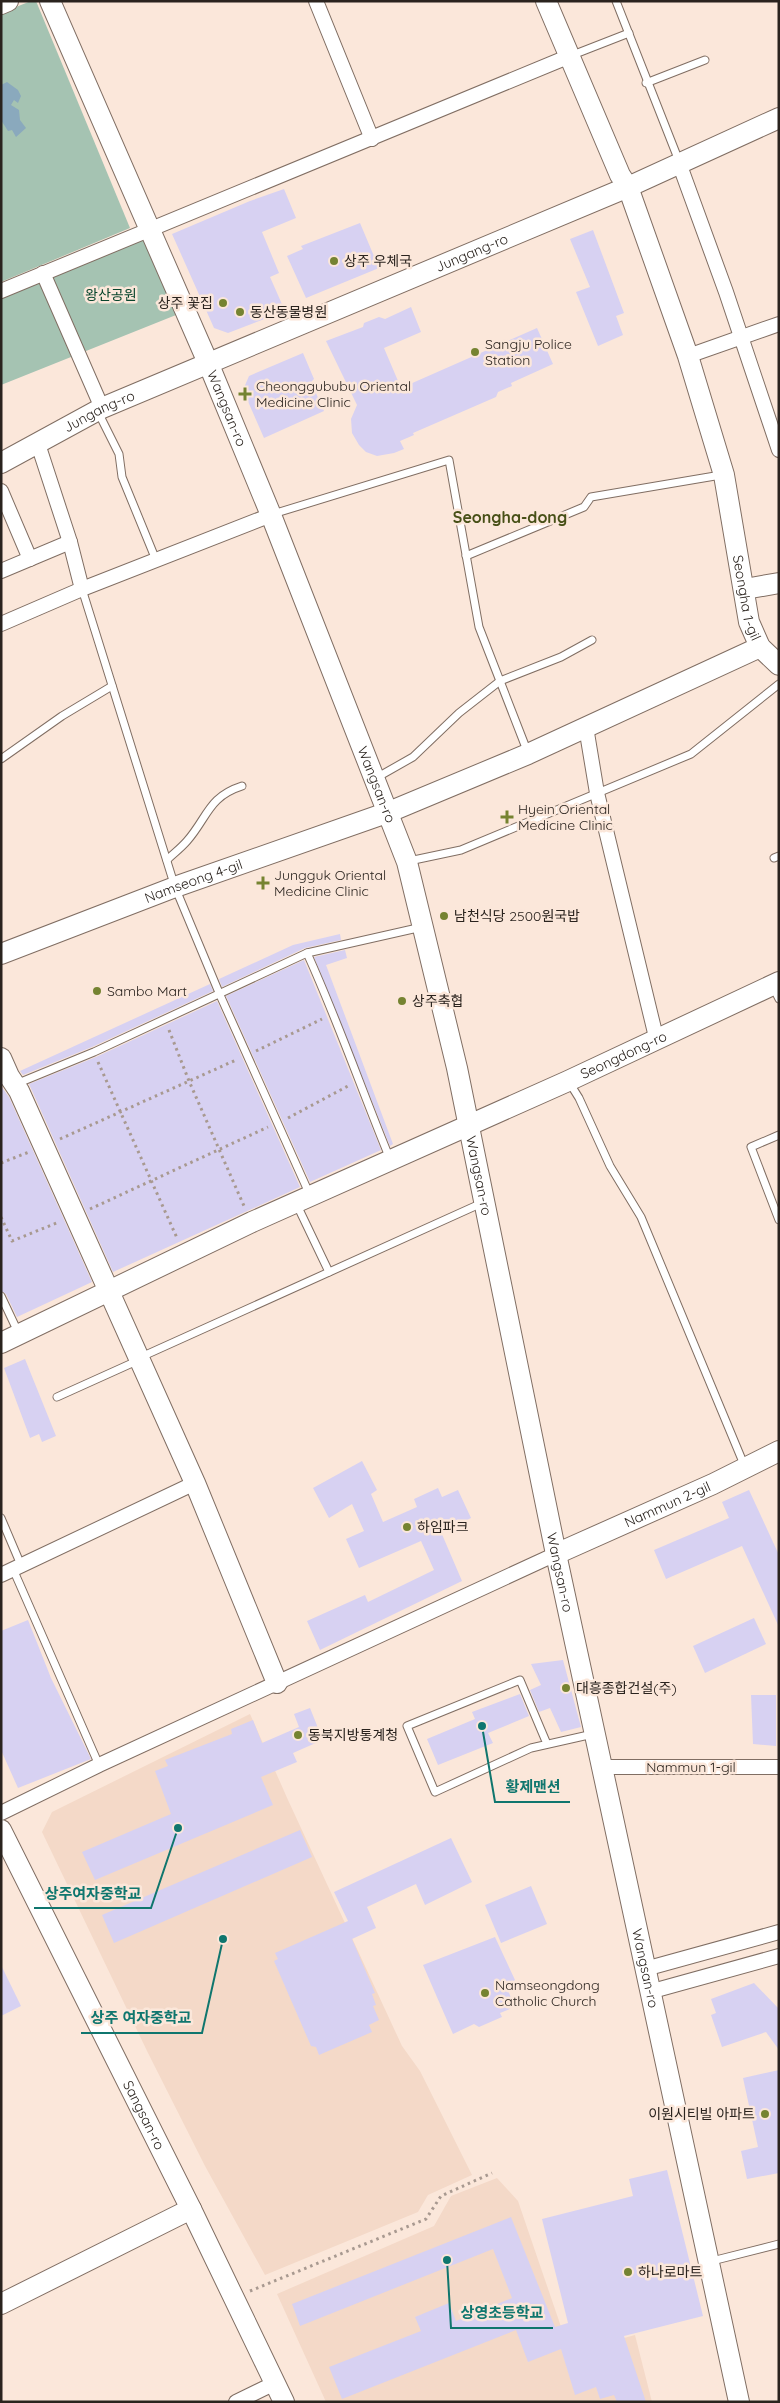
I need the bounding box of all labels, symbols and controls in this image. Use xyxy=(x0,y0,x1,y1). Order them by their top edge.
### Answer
street label: Jungang-ro xyxy=(433,229,511,276)
place label: 상주 우체국 xyxy=(344,252,412,270)
marker: 상주 우체국 xyxy=(328,255,340,267)
park label: 왕산공원 xyxy=(85,286,137,304)
place label: 상주 꽃집 xyxy=(158,294,213,312)
marker: 상주 꽃집 xyxy=(217,297,229,309)
place label: 동산동물병원 xyxy=(250,303,327,321)
marker: 동산동물병원 xyxy=(234,306,246,318)
place label: Sangju Police Station xyxy=(485,335,572,369)
marker: Sangju Police Station xyxy=(469,346,481,358)
street label: Wangsan-ro xyxy=(203,367,251,449)
place label: Cheonggububu Oriental Medicine Clinic xyxy=(256,377,411,411)
street label: Jungang-ro xyxy=(60,386,137,436)
marker: Cheonggububu Oriental Medicine Clinic xyxy=(238,387,252,401)
district label: Seongha-dong xyxy=(453,507,567,527)
street label: Seongha 1-gil xyxy=(729,554,765,643)
street label: Wangsan-ro xyxy=(353,744,400,825)
place label: Hyein Oriental Medicine Clinic xyxy=(518,800,613,834)
marker: Hyein Oriental Medicine Clinic xyxy=(500,810,514,824)
street label: Namseong 4-gil xyxy=(142,855,245,907)
place label: Jungguk Oriental Medicine Clinic xyxy=(274,866,386,900)
marker: Jungguk Oriental Medicine Clinic xyxy=(256,876,270,890)
place label: 남천식당 2500원국밥 xyxy=(454,907,580,925)
marker: 남천식당 2500원국밥 xyxy=(438,910,450,922)
place label: Sambo Mart xyxy=(107,982,187,1000)
marker: Sambo Mart xyxy=(91,985,103,997)
place label: 상주축협 xyxy=(412,992,464,1010)
marker: 상주축협 xyxy=(396,995,408,1007)
street label: Seongdong-ro xyxy=(577,1027,670,1083)
street label: Wangsan-ro xyxy=(462,1134,496,1217)
street label: Nammun 2-gil xyxy=(622,1477,713,1531)
place label: 하임파크 xyxy=(417,1518,469,1536)
marker: 하임파크 xyxy=(401,1521,413,1533)
street label: Wangsan-ro xyxy=(543,1531,577,1614)
place label: 대흥종합건설(주) xyxy=(576,1679,677,1697)
marker: 대흥종합건설(주) xyxy=(560,1682,572,1694)
place label: 동북지방통계청 xyxy=(308,1726,398,1744)
marker: 동북지방통계청 xyxy=(292,1729,304,1741)
street label: Nammun 1-gil xyxy=(646,1758,736,1776)
callout: 황제맨션 xyxy=(495,1772,570,1802)
text: 황제맨션 xyxy=(505,1777,561,1796)
callout: 상주여자중학교 xyxy=(34,1878,151,1908)
text: 상주여자중학교 xyxy=(45,1884,141,1903)
street label: Wangsan-ro xyxy=(628,1927,663,2010)
place label: Namseongdong Catholic Church xyxy=(495,1976,600,2010)
marker: Namseongdong Catholic Church xyxy=(479,1987,491,1999)
callout: 상주 여자중학교 xyxy=(81,2003,202,2033)
text: 상주 여자중학교 xyxy=(91,2008,192,2027)
street label: Sangsan-ro xyxy=(119,2077,169,2153)
place label: 이원시티빌 아파트 xyxy=(648,2105,755,2123)
marker: 이원시티빌 아파트 xyxy=(759,2108,771,2120)
place label: 하나로마트 xyxy=(638,2263,703,2281)
marker: 하나로마트 xyxy=(622,2266,634,2278)
callout: 상영초등학교 xyxy=(451,2298,553,2328)
text: 상영초등학교 xyxy=(461,2303,544,2322)

